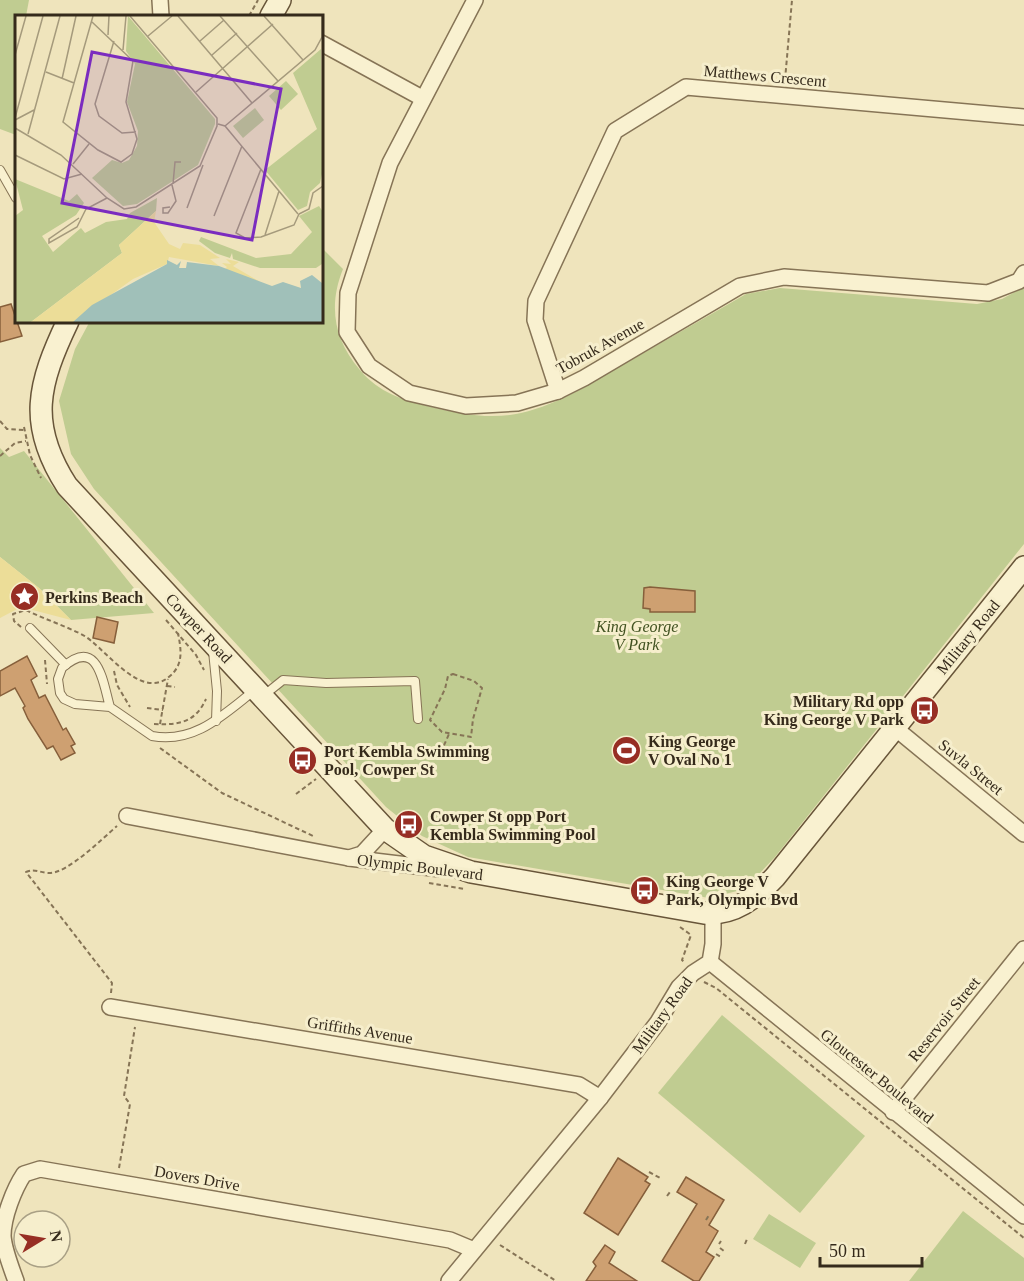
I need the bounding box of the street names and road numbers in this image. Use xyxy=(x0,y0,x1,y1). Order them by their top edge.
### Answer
street label: Matthews Crescent xyxy=(703,62,828,90)
street label: Tobruk Avenue xyxy=(553,315,647,377)
street label: Cowper Road xyxy=(162,590,235,667)
street label: Military Road xyxy=(933,597,1004,678)
street label: Suvla Street xyxy=(935,736,1007,798)
street label: Olympic Boulevard xyxy=(356,851,484,884)
street label: Reservoir Street xyxy=(905,973,984,1065)
street label: Military Road xyxy=(629,974,696,1057)
street label: Griffiths Avenue xyxy=(306,1013,414,1047)
street label: Gloucester Boulevard xyxy=(817,1025,937,1127)
street label: Dovers Drive xyxy=(153,1162,241,1194)

